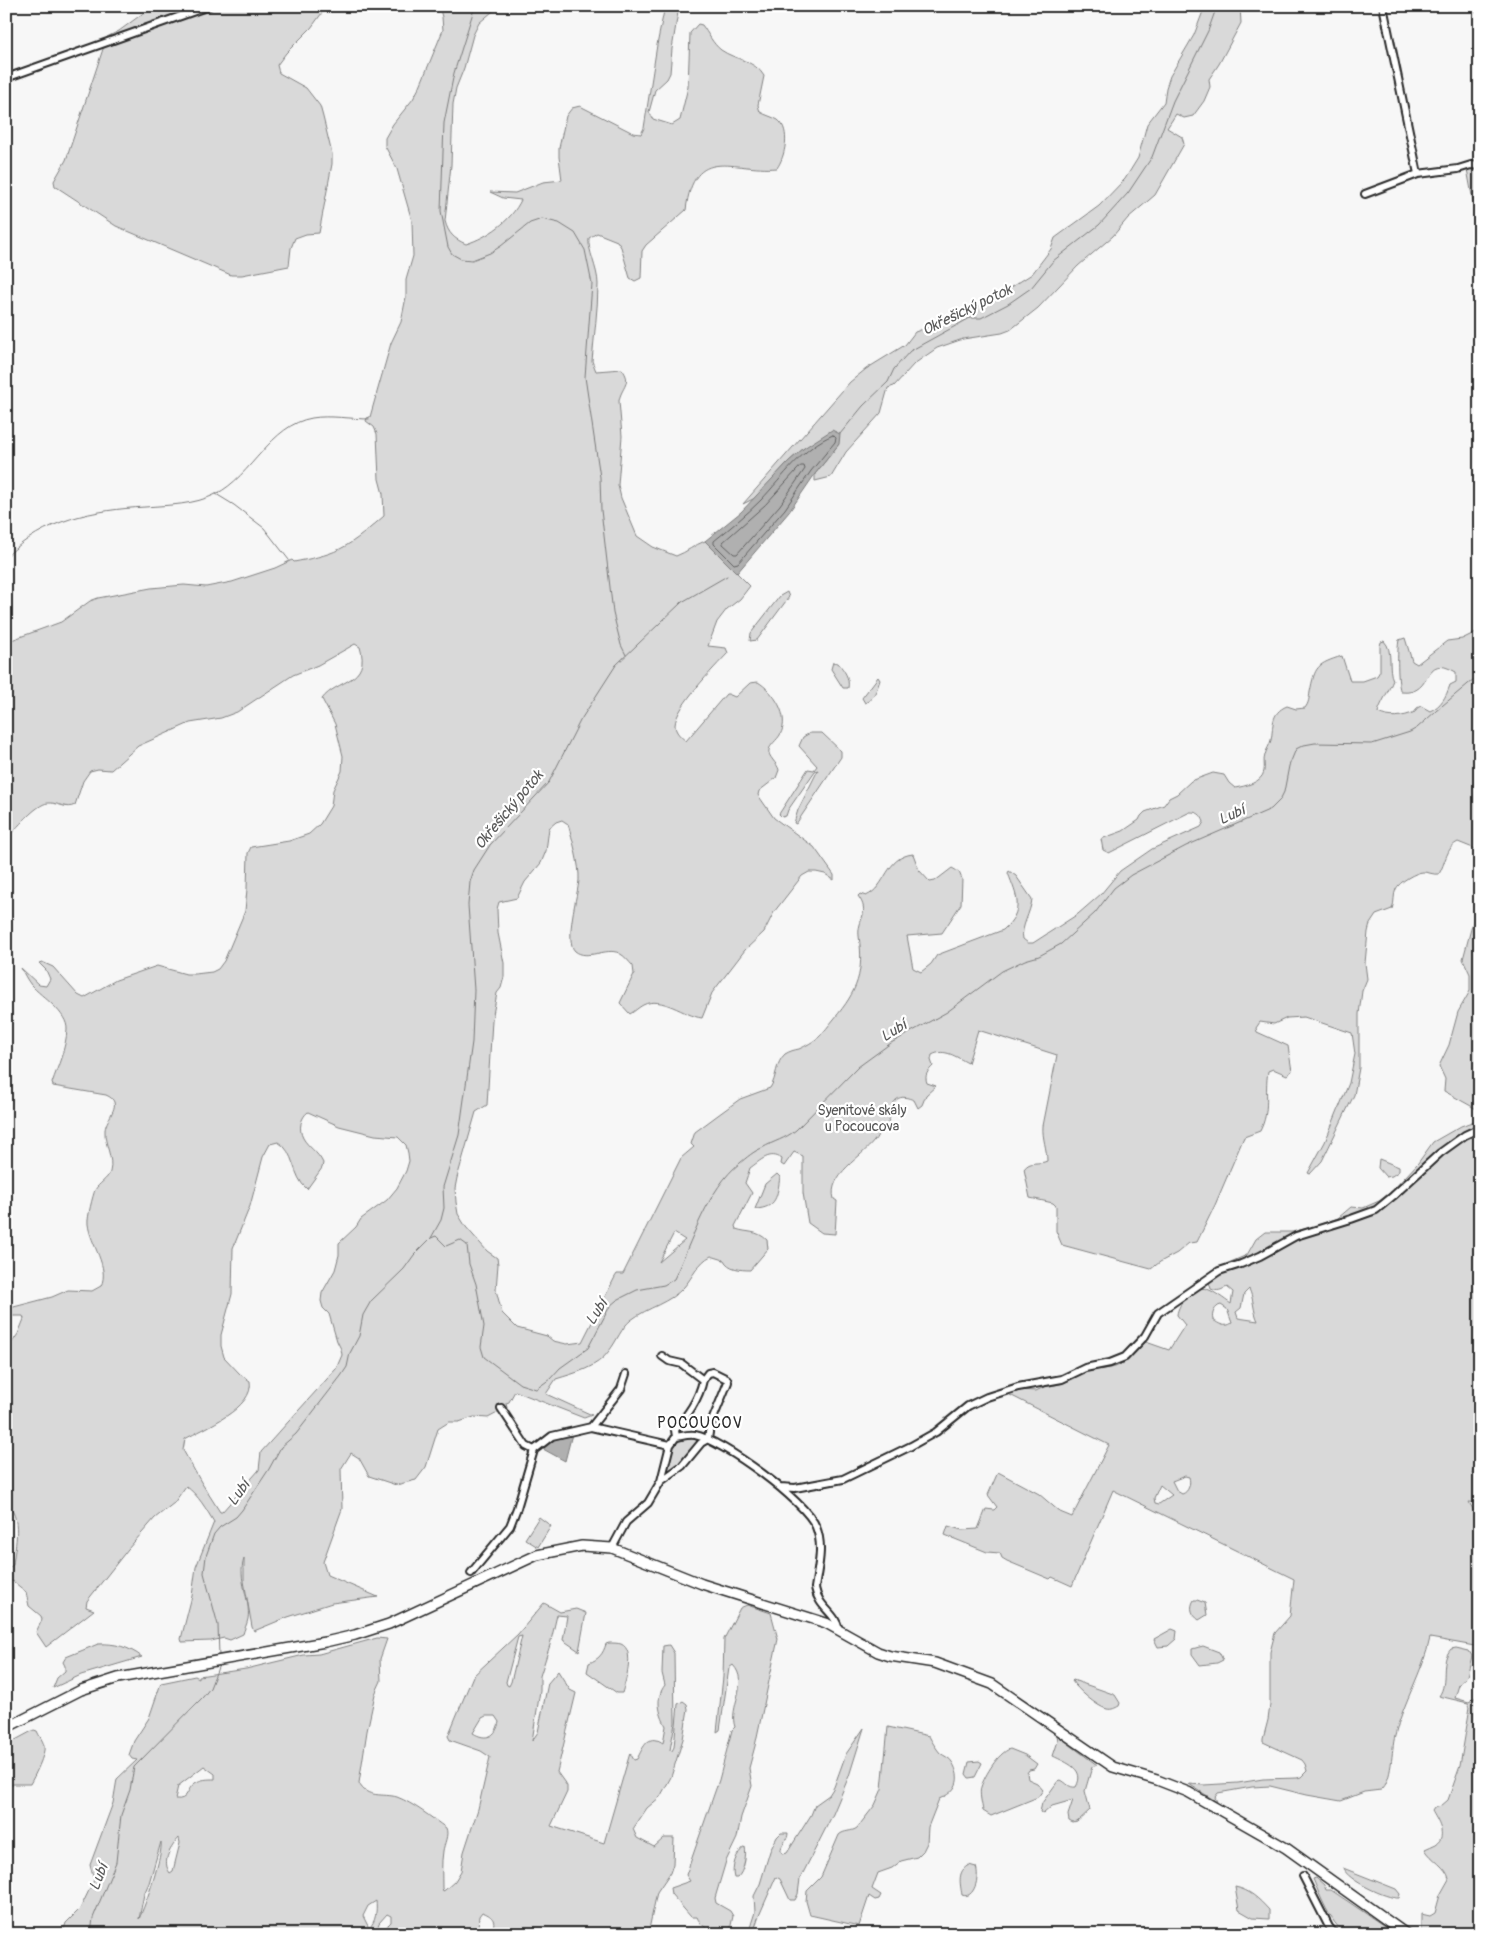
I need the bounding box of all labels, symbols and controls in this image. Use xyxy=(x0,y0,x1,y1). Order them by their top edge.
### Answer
water label: Okřešický potok xyxy=(919,279,1017,340)
water label: Okřešický potok xyxy=(470,765,549,853)
water label: Lubí xyxy=(1216,800,1251,829)
water label: Lubí xyxy=(877,1014,913,1046)
park label: Syenitové skály u Pocoucova xyxy=(818,1102,906,1135)
water label: Lubí xyxy=(582,1293,614,1329)
district label: POCOUCOV xyxy=(657,1413,743,1433)
water label: Lubí xyxy=(223,1474,256,1510)
water label: Lubí xyxy=(85,1858,114,1893)

